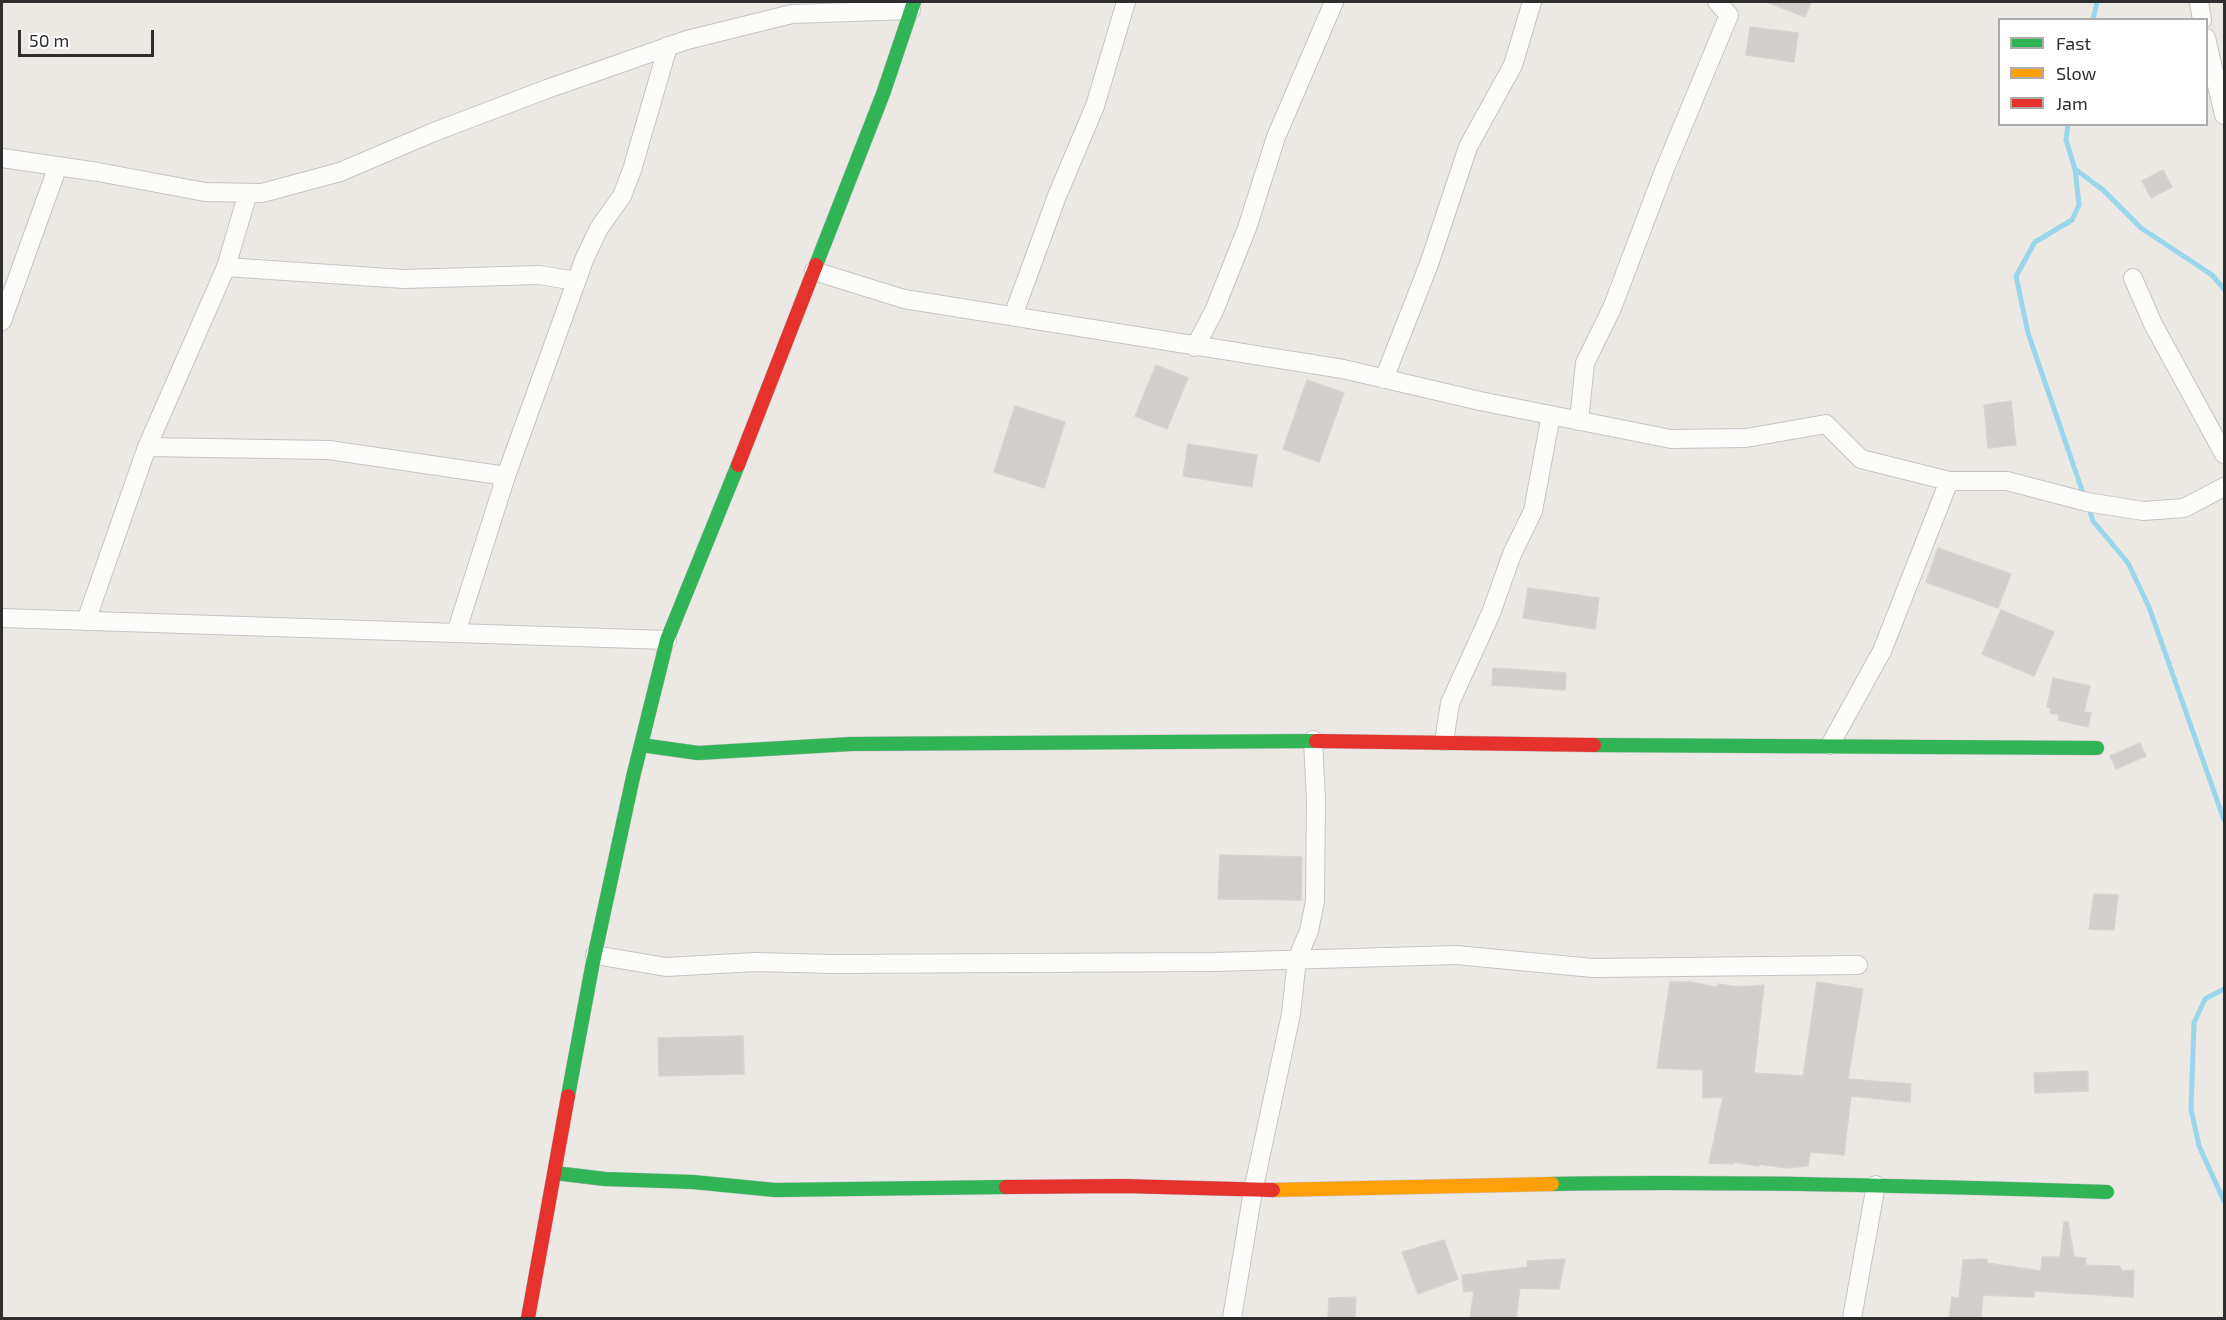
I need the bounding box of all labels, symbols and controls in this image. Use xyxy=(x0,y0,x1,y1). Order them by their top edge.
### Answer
scale bar xyxy=(21,18,158,56)
legend xyxy=(1998,18,2208,126)
text: 50 m xyxy=(29,29,69,51)
text: Fast xyxy=(2056,32,2091,54)
text: Slow xyxy=(2056,62,2096,84)
text: Jam xyxy=(2056,92,2088,114)

